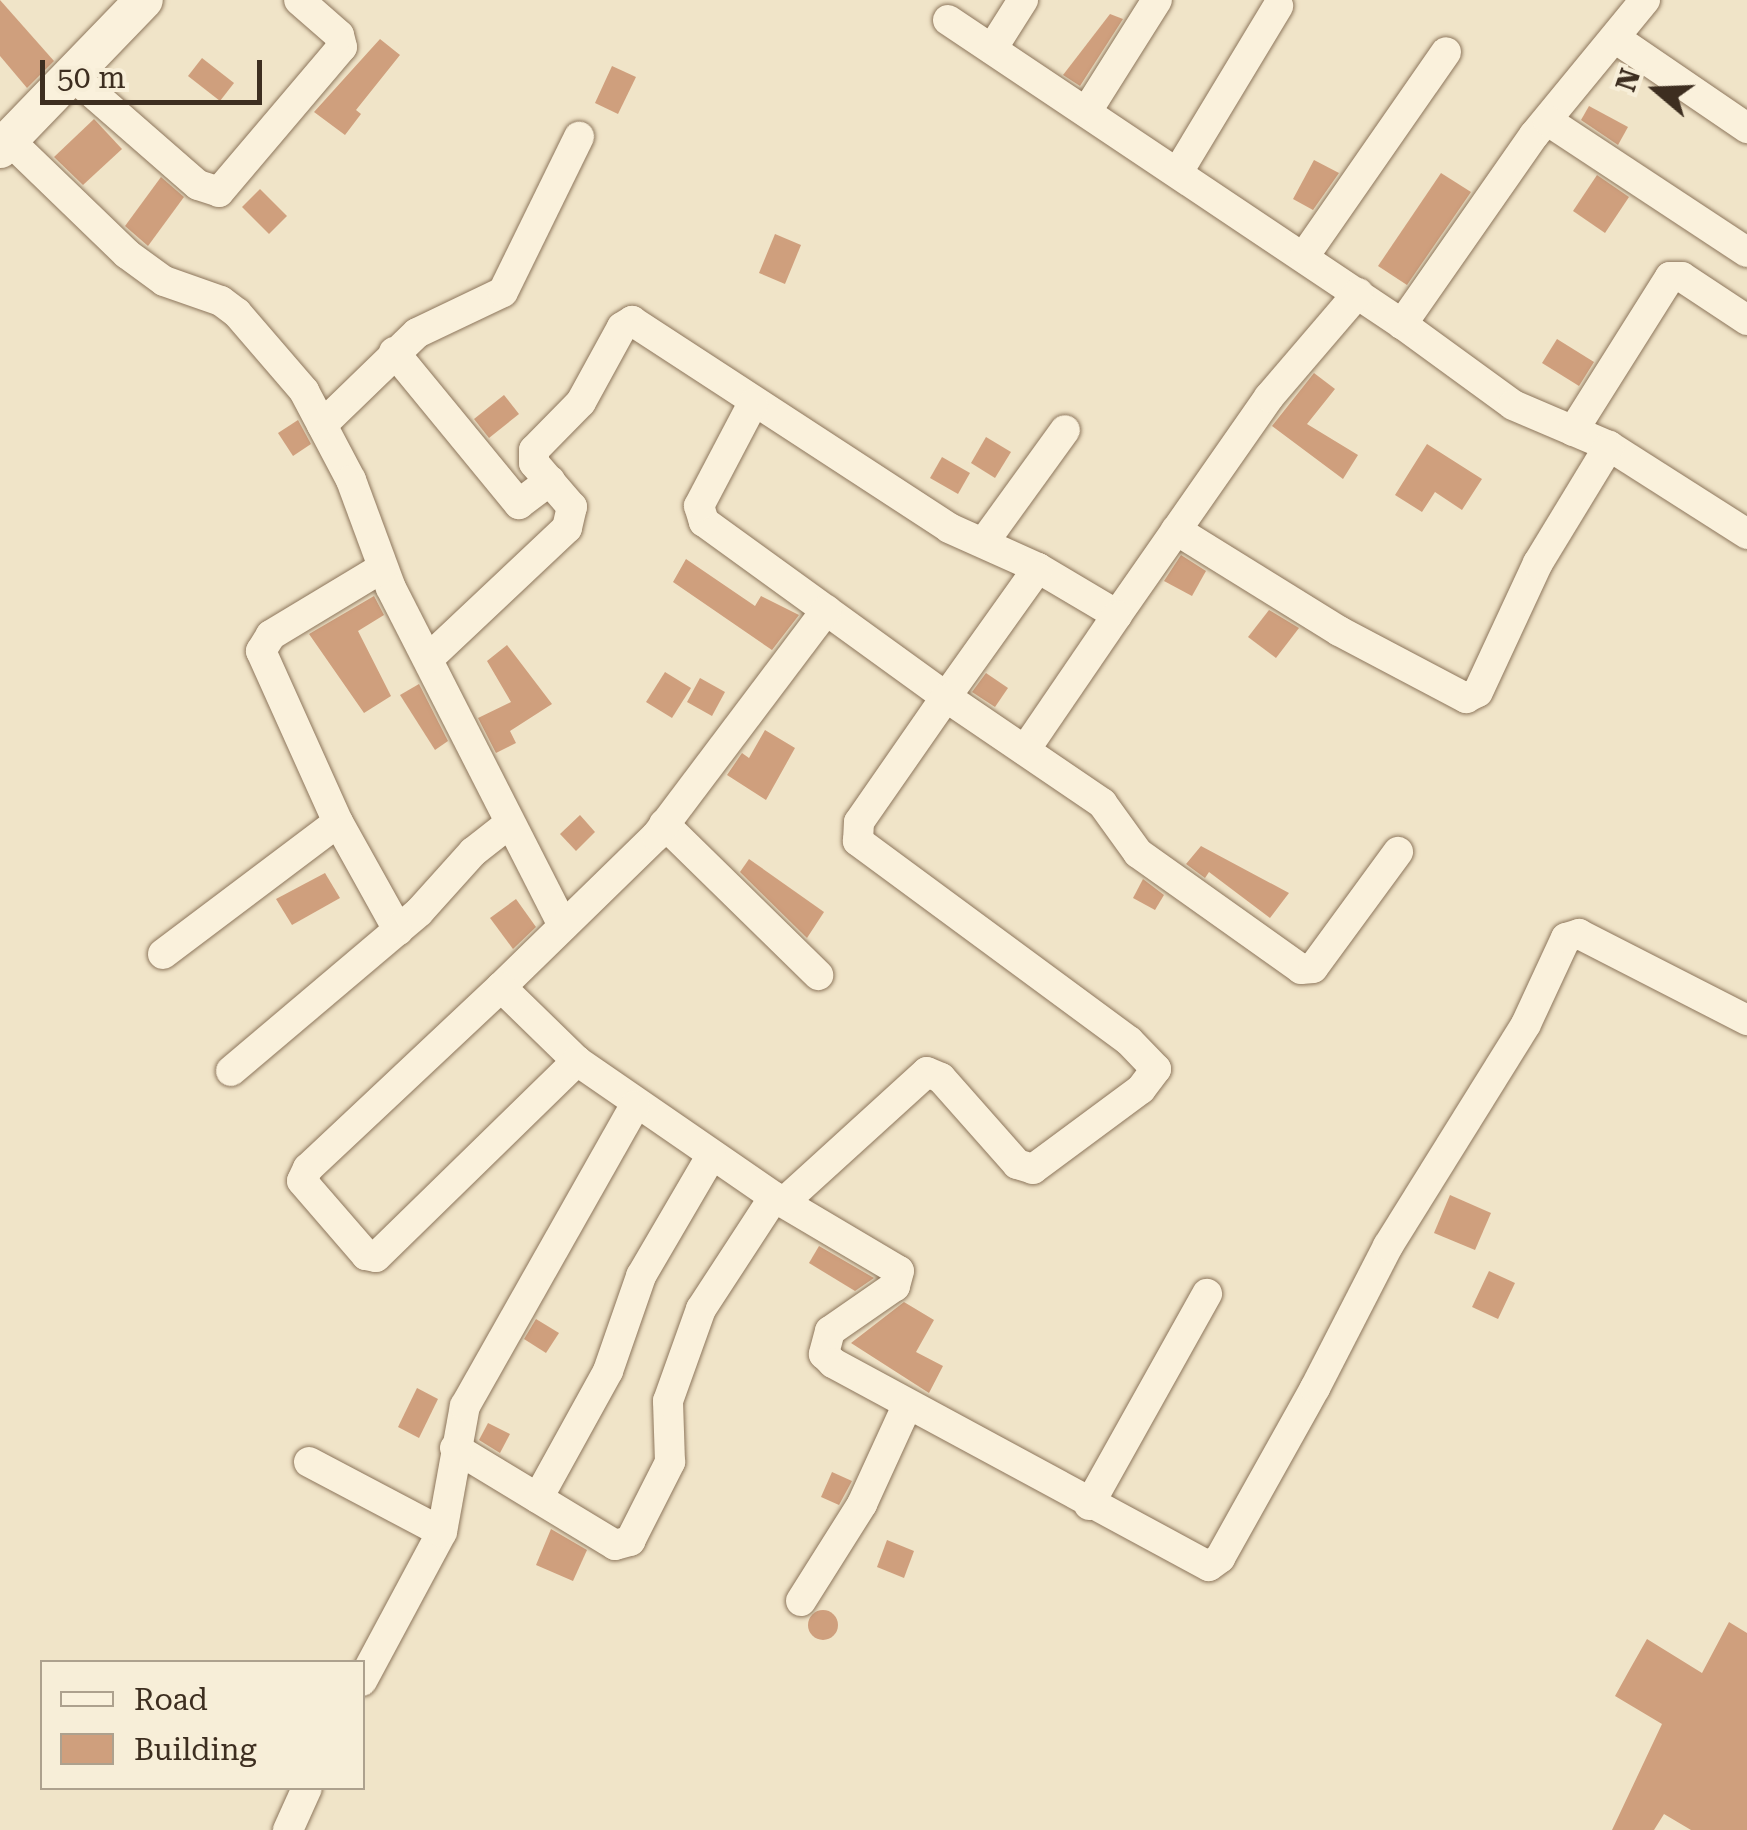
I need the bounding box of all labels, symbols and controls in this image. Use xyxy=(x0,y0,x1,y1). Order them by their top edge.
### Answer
scale bar xyxy=(45,40,268,102)
north arrow xyxy=(1607,40,1707,140)
text: 50 m xyxy=(57,60,126,95)
text: N xyxy=(1609,65,1647,96)
legend xyxy=(40,1660,365,1790)
text: Road xyxy=(134,1682,208,1717)
text: Building xyxy=(134,1732,257,1767)

